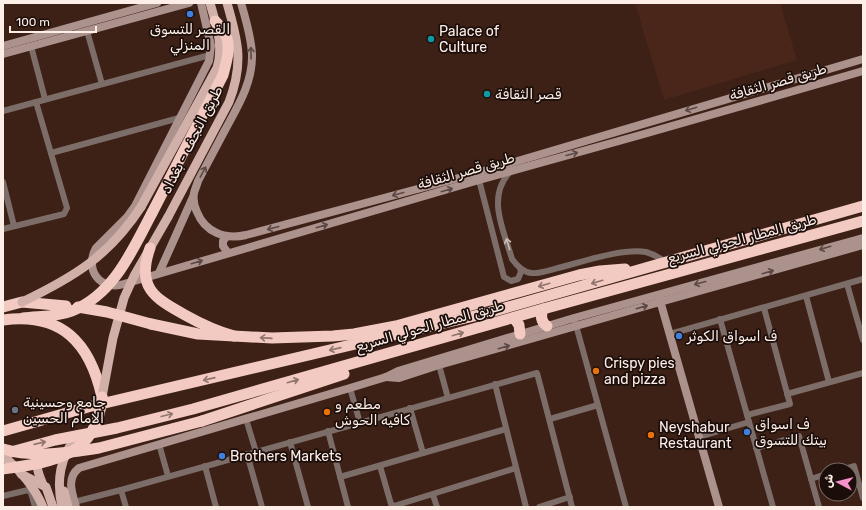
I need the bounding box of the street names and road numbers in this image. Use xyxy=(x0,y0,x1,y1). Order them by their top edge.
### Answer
street label: طريق قصر الثقافة xyxy=(727,60,829,104)
street label: طريق النجف - بغداد xyxy=(158,83,226,197)
street label: طريق قصر الثقافة xyxy=(415,149,517,193)
street label: طريق المطار الحولي السريع xyxy=(666,211,819,269)
street label: طريق المطار الحولي السريع xyxy=(354,297,507,357)

